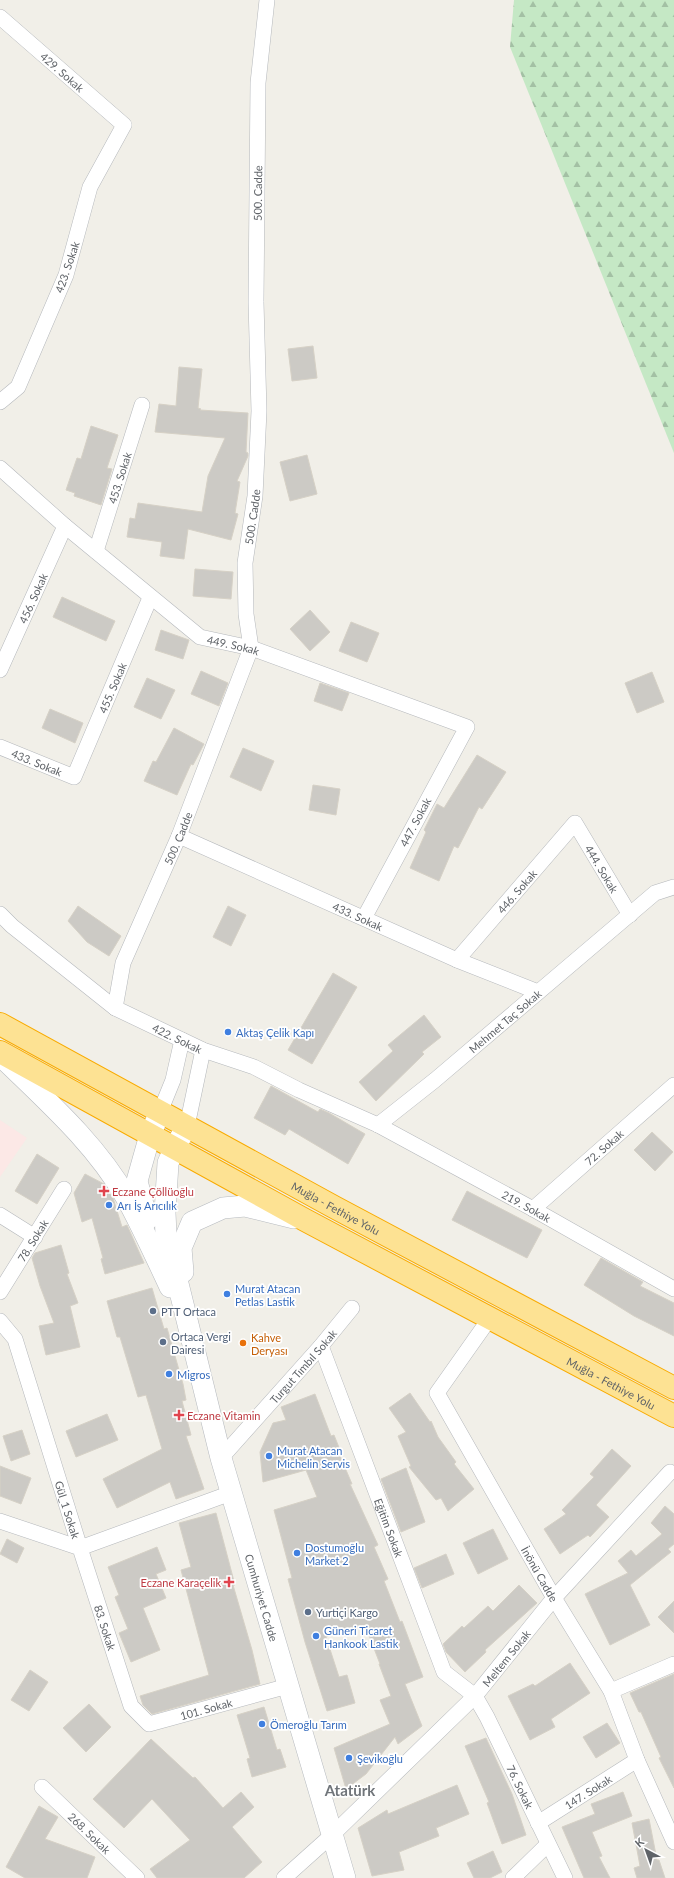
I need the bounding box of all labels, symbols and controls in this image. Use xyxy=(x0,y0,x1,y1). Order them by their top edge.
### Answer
street label: 429. Sokak xyxy=(38,49,87,94)
street label: 500. Cadde xyxy=(250,165,264,221)
street label: 423. Sokak xyxy=(52,239,82,294)
street label: 453. Sokak xyxy=(105,450,133,505)
street label: 500. Cadde xyxy=(241,489,262,545)
street label: 456. Sokak xyxy=(16,571,50,625)
street label: 449. Sokak xyxy=(206,632,262,657)
street label: 455. Sokak xyxy=(96,660,129,715)
street label: 433. Sokak xyxy=(10,746,65,778)
street label: 447. Sokak xyxy=(397,795,433,849)
street label: 500. Cadde xyxy=(161,810,194,866)
street label: 444. Sokak xyxy=(583,842,622,895)
street label: 446. Sokak xyxy=(494,866,539,916)
street label: 433. Sokak xyxy=(331,899,385,933)
street label: Mehmet Taç Sokak xyxy=(466,986,544,1055)
street label: 422. Sokak xyxy=(151,1021,205,1055)
place label: Aktaş Çelik Kapı xyxy=(236,1026,314,1039)
marker: Aktaş Çelik Kapı xyxy=(223,1027,233,1037)
street label: 72. Sokak xyxy=(582,1126,626,1167)
street label: Muğla - Fethiye Yolu xyxy=(290,1179,382,1237)
place label: Eczane Çöllüoğlu xyxy=(112,1185,194,1198)
marker: Eczane Çöllüoğlu xyxy=(99,1186,109,1196)
street label: 219. Sokak xyxy=(500,1187,554,1225)
place label: Arı İş Arıcılık xyxy=(117,1199,177,1212)
marker: Arı İş Arıcılık xyxy=(104,1200,114,1210)
street label: 78. Sokak xyxy=(14,1216,50,1264)
place label: Murat Atacan Petlas Lastik xyxy=(235,1282,300,1308)
marker: Murat Atacan Petlas Lastik xyxy=(222,1289,232,1299)
place label: PTT Ortaca xyxy=(161,1305,216,1318)
marker: PTT Ortaca xyxy=(148,1306,158,1316)
street label: Turgut Tımbıl Sokak xyxy=(267,1326,339,1406)
place label: Ortaca Vergi Dairesi xyxy=(171,1330,231,1356)
place label: Kahve Deryası xyxy=(251,1331,288,1357)
marker: Ortaca Vergi Dairesi xyxy=(158,1337,168,1347)
marker: Kahve Deryası xyxy=(238,1338,248,1348)
street label: Muğla - Fethiye Yolu xyxy=(565,1354,658,1412)
place label: Migros xyxy=(177,1368,211,1381)
marker: Migros xyxy=(164,1369,174,1379)
place label: Eczane Vitamin xyxy=(187,1409,260,1422)
marker: Eczane Vitamin xyxy=(174,1410,184,1420)
place label: Murat Atacan Michelin Servis xyxy=(277,1444,350,1470)
marker: Murat Atacan Michelin Servis xyxy=(264,1451,274,1461)
street label: Gül_1 Sokak xyxy=(53,1479,83,1540)
street label: Eğitim Sokak xyxy=(372,1496,407,1559)
place label: Dostumoğlu Market 2 xyxy=(305,1541,364,1567)
street label: İnönü Cadde xyxy=(519,1544,561,1604)
marker: Dostumoğlu Market 2 xyxy=(292,1548,302,1558)
street label: Cumhuriyet Cadde xyxy=(243,1552,281,1643)
place label: Eczane Karaçelik xyxy=(141,1576,221,1589)
marker: Eczane Karaçelik xyxy=(224,1577,234,1587)
street label: 83. Sokak xyxy=(92,1603,119,1652)
place label: Yurtiçi Kargo xyxy=(316,1606,378,1619)
marker: Yurtiçi Kargo xyxy=(303,1607,313,1617)
place label: Güneri Ticaret Hankook Lastik xyxy=(324,1624,399,1650)
street label: Meltem Sokak xyxy=(479,1627,533,1689)
marker: Güneri Ticaret Hankook Lastik xyxy=(311,1631,321,1641)
street label: 101. Sokak xyxy=(178,1695,234,1722)
place label: Ömeroğlu Tarım xyxy=(270,1718,347,1731)
marker: Ömeroğlu Tarım xyxy=(257,1719,267,1729)
place label: Şevikoğlu xyxy=(357,1752,403,1765)
marker: Şevikoğlu xyxy=(344,1753,354,1763)
street label: 76. Sokak xyxy=(505,1762,537,1811)
street label: 147. Sokak xyxy=(562,1771,614,1811)
district label: Atatürk xyxy=(324,1781,376,1799)
street label: 268. Sokak xyxy=(66,1809,114,1856)
north arrow xyxy=(626,1830,666,1870)
text: K xyxy=(632,1834,647,1849)

